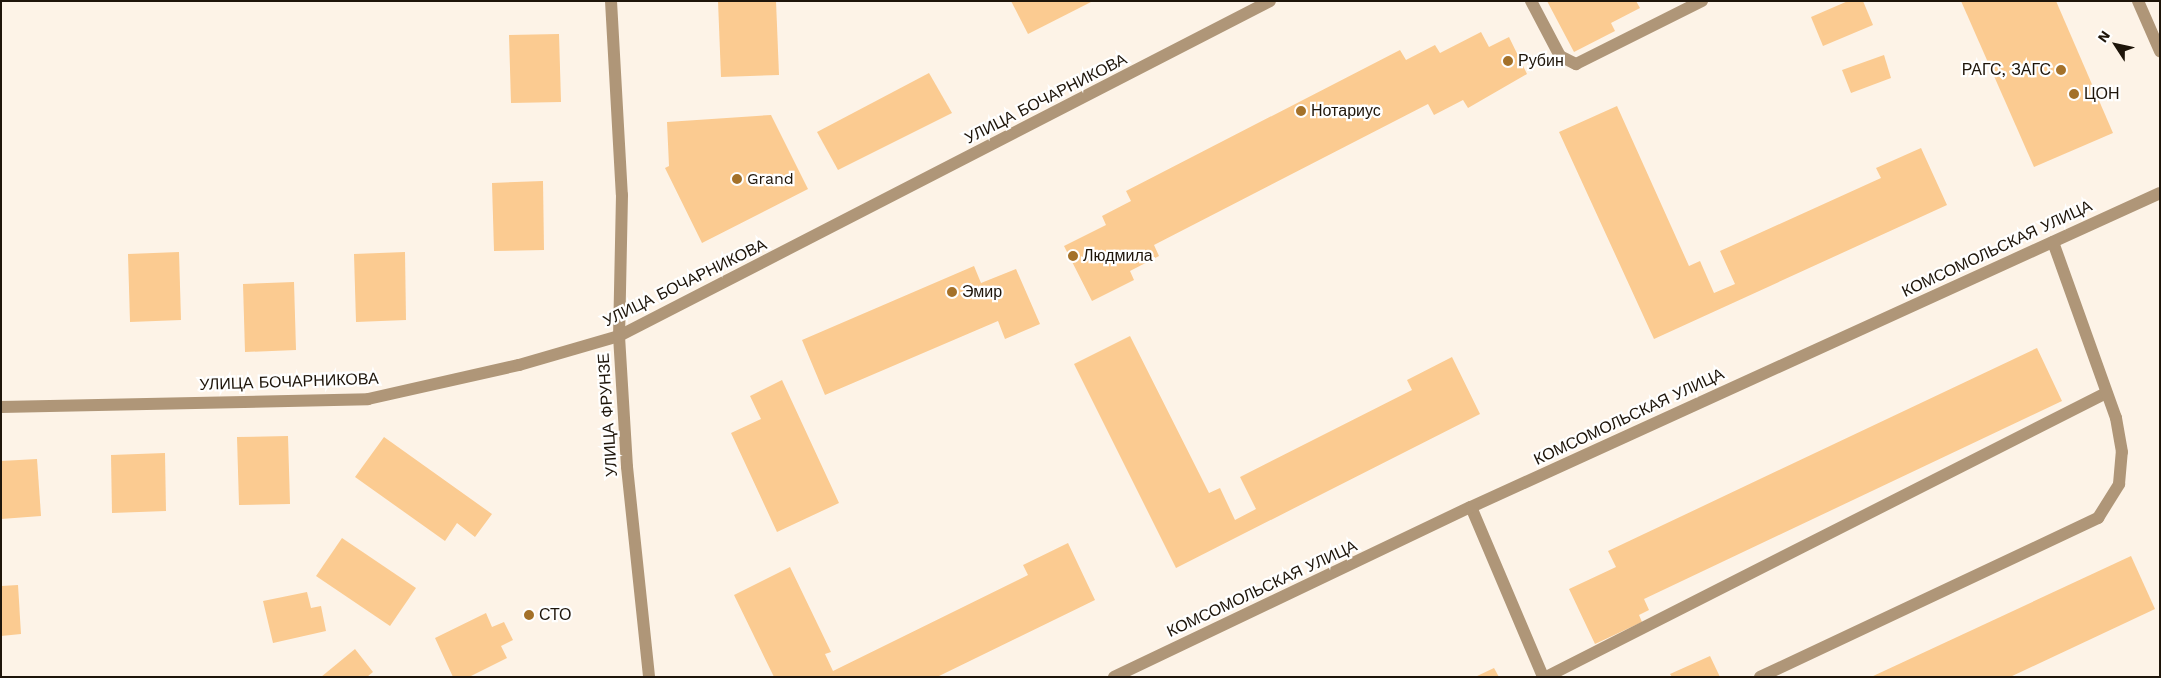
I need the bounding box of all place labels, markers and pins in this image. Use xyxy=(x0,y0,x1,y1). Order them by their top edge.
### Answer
place label: Рубин xyxy=(1518,51,1564,71)
marker: Рубин xyxy=(1502,55,1514,67)
place label: РАГС, ЗАГС xyxy=(1962,60,2051,80)
marker: РАГС, ЗАГС xyxy=(2055,64,2067,76)
place label: ЦОН xyxy=(2084,84,2119,104)
marker: ЦОН xyxy=(2068,88,2080,100)
place label: Нотариус xyxy=(1311,101,1381,121)
marker: Нотариус xyxy=(1295,105,1307,117)
place label: Grand xyxy=(747,169,794,189)
marker: Grand xyxy=(731,173,743,185)
place label: Людмила xyxy=(1083,246,1153,266)
marker: Людмила xyxy=(1067,250,1079,262)
place label: Эмир xyxy=(962,282,1002,302)
marker: Эмир xyxy=(946,286,958,298)
place label: СТО xyxy=(539,605,572,625)
marker: СТО xyxy=(523,609,535,621)

